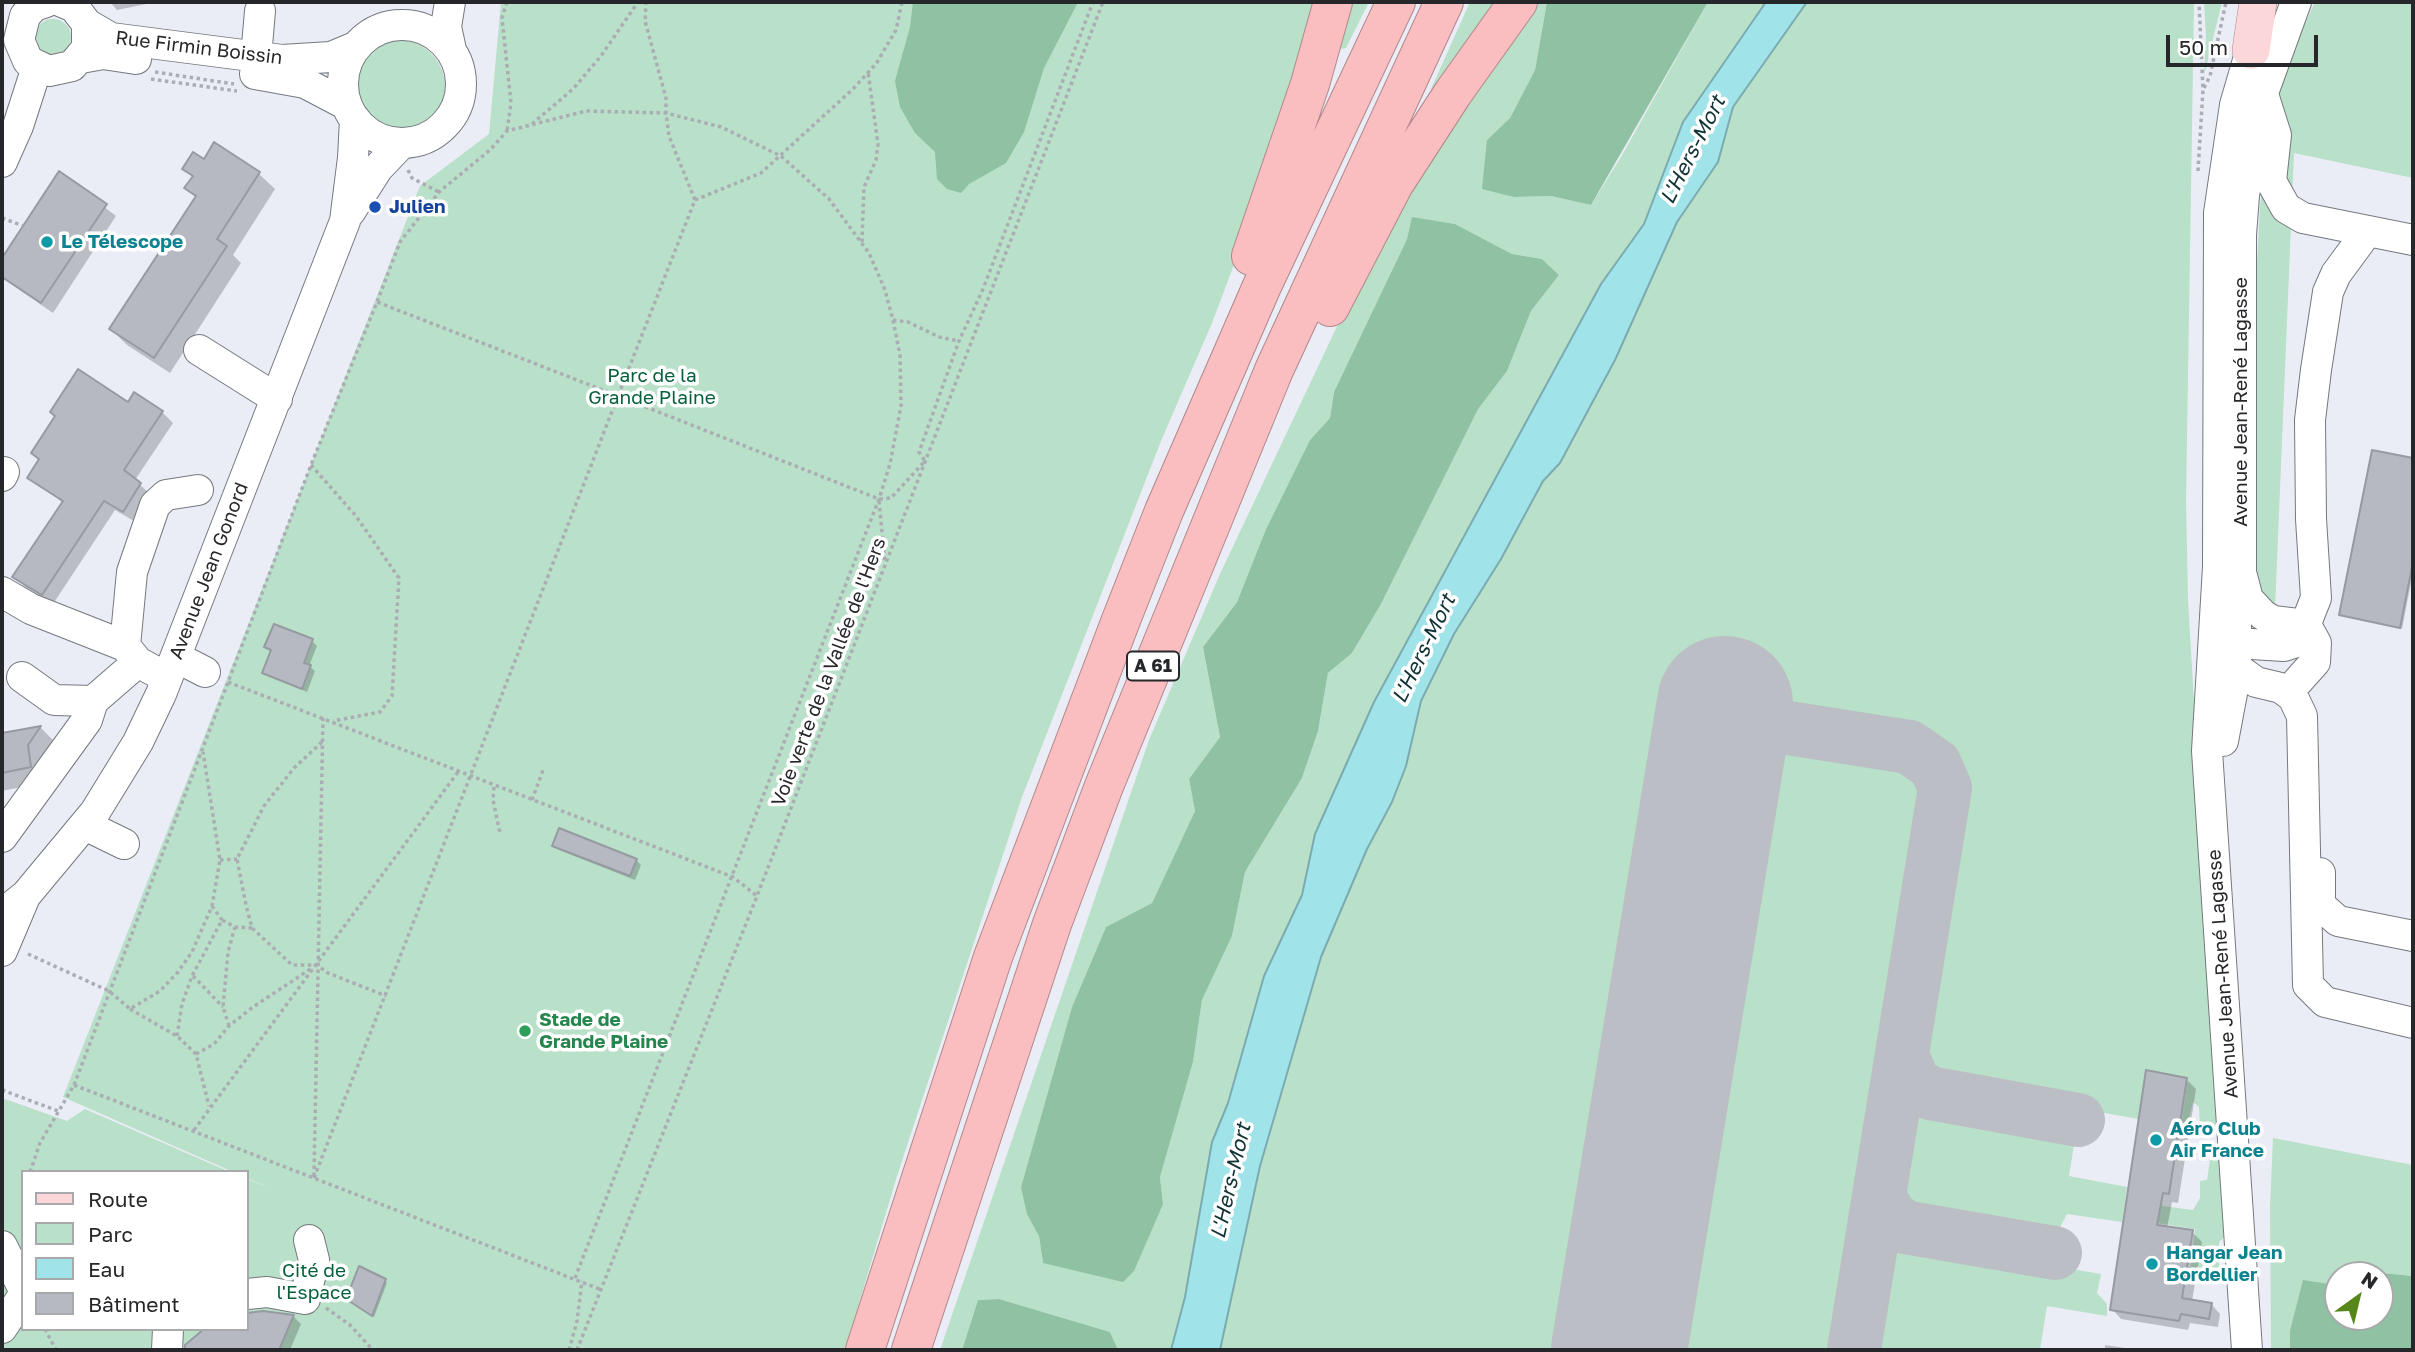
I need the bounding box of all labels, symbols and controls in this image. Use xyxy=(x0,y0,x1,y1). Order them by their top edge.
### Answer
scale bar xyxy=(2170,21,2322,65)
street label: Rue Firmin Boissin xyxy=(114,26,284,70)
text: 50 m xyxy=(2179,34,2228,60)
water label: L'Hers-Mort xyxy=(1655,92,1731,208)
place label: Julien xyxy=(389,196,445,218)
marker: Julien xyxy=(367,199,383,215)
place label: Le Télescope xyxy=(61,231,183,253)
marker: Le Télescope xyxy=(39,234,55,250)
street label: Avenue Jean-René Lagasse xyxy=(2230,277,2252,527)
park label: Parc de la Grande Plaine xyxy=(588,365,716,409)
street label: Avenue Jean Gonord xyxy=(165,479,253,663)
street label: Voie verte de la Vallée de l'Hers xyxy=(767,534,891,810)
water label: L'Hers-Mort xyxy=(1387,591,1461,707)
road number: A 61 xyxy=(1127,652,1179,680)
street label: Avenue Jean-René Lagasse xyxy=(2203,849,2243,1099)
place label: Stade de Grande Plaine xyxy=(539,1009,668,1053)
marker: Stade de Grande Plaine xyxy=(517,1023,533,1039)
place label: Aéro Club Air France xyxy=(2170,1118,2264,1162)
water label: L'Hers-Mort xyxy=(1205,1121,1257,1241)
marker: Aéro Club Air France xyxy=(2148,1132,2164,1148)
legend xyxy=(21,1170,248,1331)
text: Route xyxy=(88,1186,148,1212)
text: Parc xyxy=(88,1221,133,1247)
place label: Hangar Jean Bordellier xyxy=(2166,1242,2282,1286)
text: Eau xyxy=(88,1256,125,1282)
marker: Hangar Jean Bordellier xyxy=(2144,1256,2160,1272)
park label: Cité de l'Espace xyxy=(277,1260,351,1304)
north arrow xyxy=(2324,1261,2394,1331)
text: N xyxy=(2357,1266,2382,1293)
text: Bâtiment xyxy=(88,1291,180,1317)

